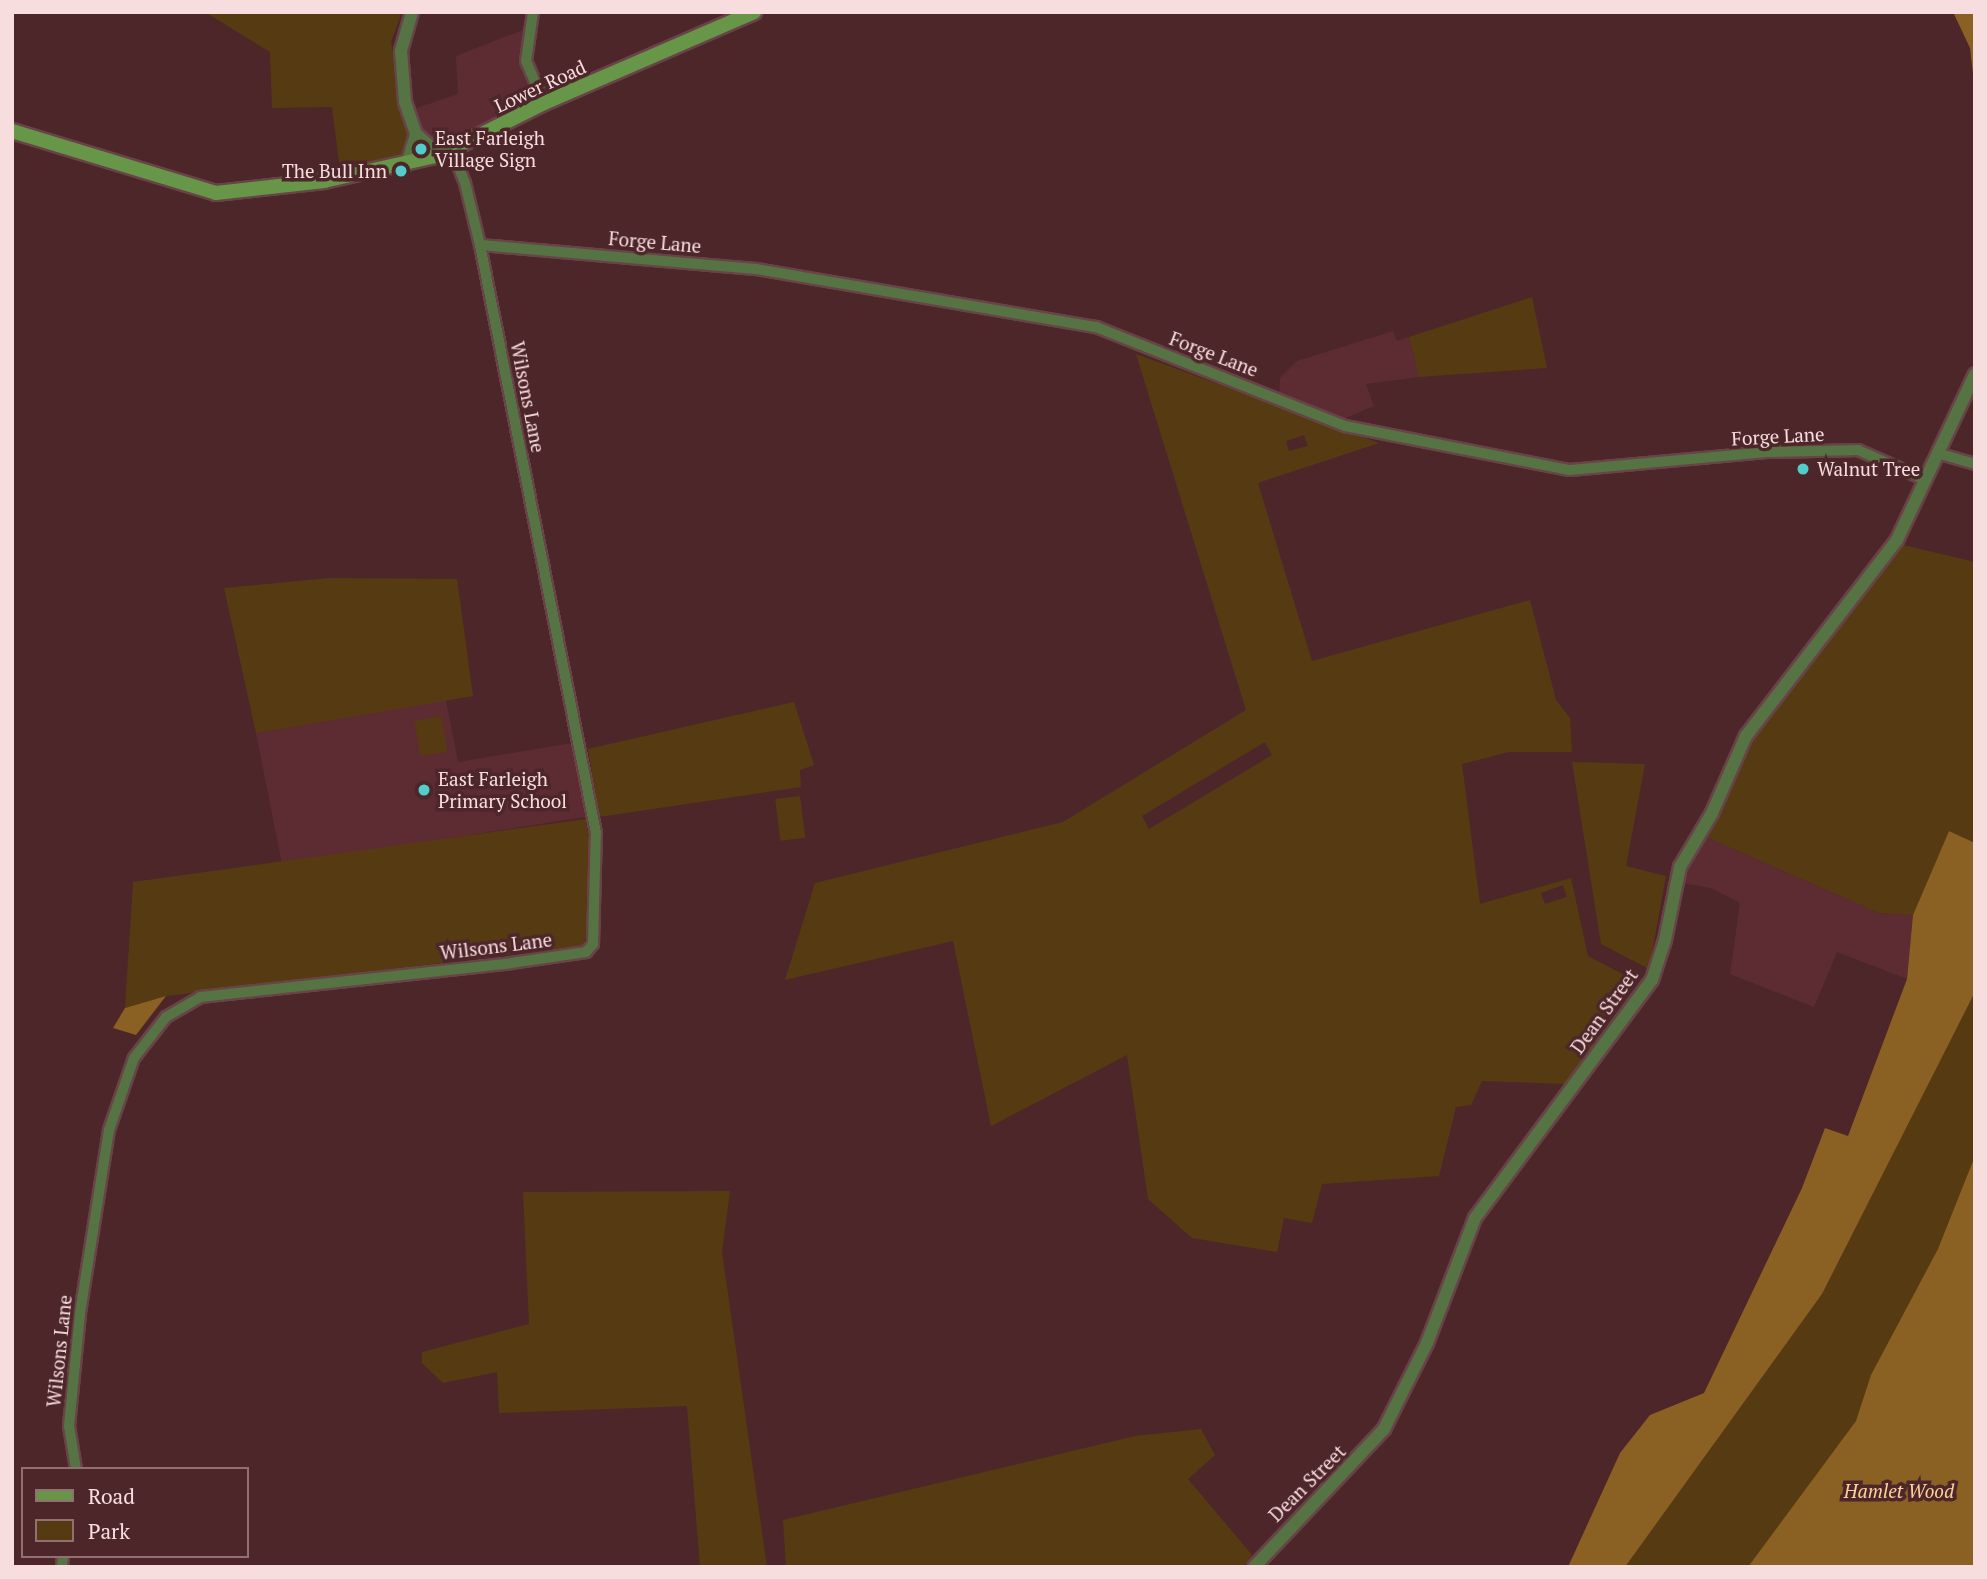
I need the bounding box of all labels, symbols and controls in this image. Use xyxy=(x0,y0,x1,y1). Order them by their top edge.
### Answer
street label: Lower Road xyxy=(491,55,589,117)
place label: East Farleigh Village Sign xyxy=(435,127,545,171)
marker: East Farleigh Village Sign xyxy=(413,141,429,157)
place label: The Bull Inn xyxy=(282,160,387,182)
marker: The Bull Inn xyxy=(393,163,409,179)
street label: Forge Lane xyxy=(608,227,702,257)
street label: Forge Lane xyxy=(1166,327,1262,381)
street label: Wilsons Lane xyxy=(506,339,550,455)
street label: Forge Lane xyxy=(1731,422,1825,450)
place label: Walnut Tree xyxy=(1817,458,1920,480)
marker: Walnut Tree xyxy=(1795,461,1811,477)
place label: East Farleigh Primary School xyxy=(438,768,567,812)
marker: East Farleigh Primary School xyxy=(416,782,432,798)
street label: Wilsons Lane xyxy=(439,928,553,964)
street label: Dean Street xyxy=(1566,964,1642,1058)
street label: Wilsons Lane xyxy=(42,1294,76,1408)
street label: Dean Street xyxy=(1264,1440,1350,1526)
legend xyxy=(21,1467,248,1558)
park label: Hamlet Wood xyxy=(1844,1480,1954,1502)
text: Road xyxy=(88,1482,135,1510)
text: Park xyxy=(88,1517,130,1545)

